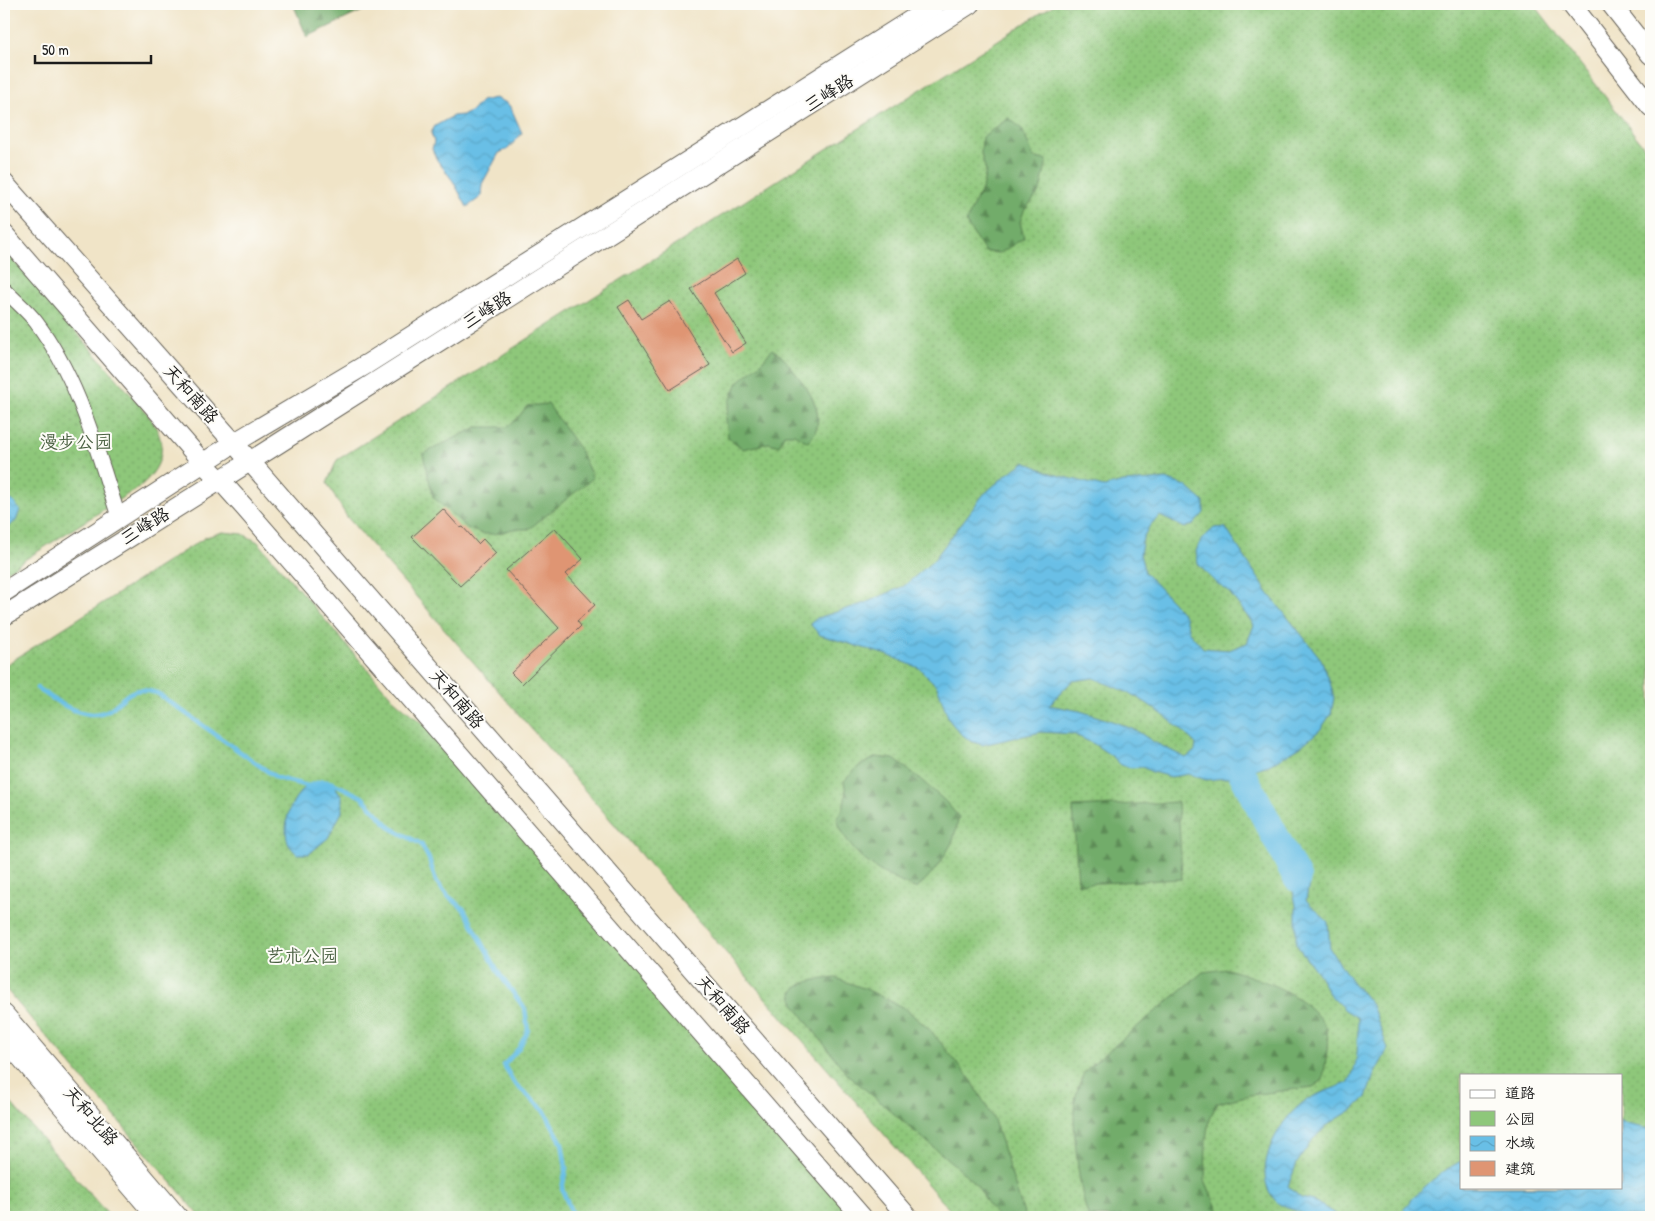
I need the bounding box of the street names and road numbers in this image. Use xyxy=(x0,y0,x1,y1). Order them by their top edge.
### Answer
street label: 三峰路 xyxy=(799,68,858,117)
street label: 三峰路 xyxy=(457,285,516,334)
street label: 天和南路 xyxy=(158,359,225,429)
street label: 三峰路 xyxy=(115,501,174,550)
street label: 天和南路 xyxy=(424,663,490,734)
street label: 天和南路 xyxy=(690,969,756,1040)
street label: 天和北路 xyxy=(58,1080,124,1151)

